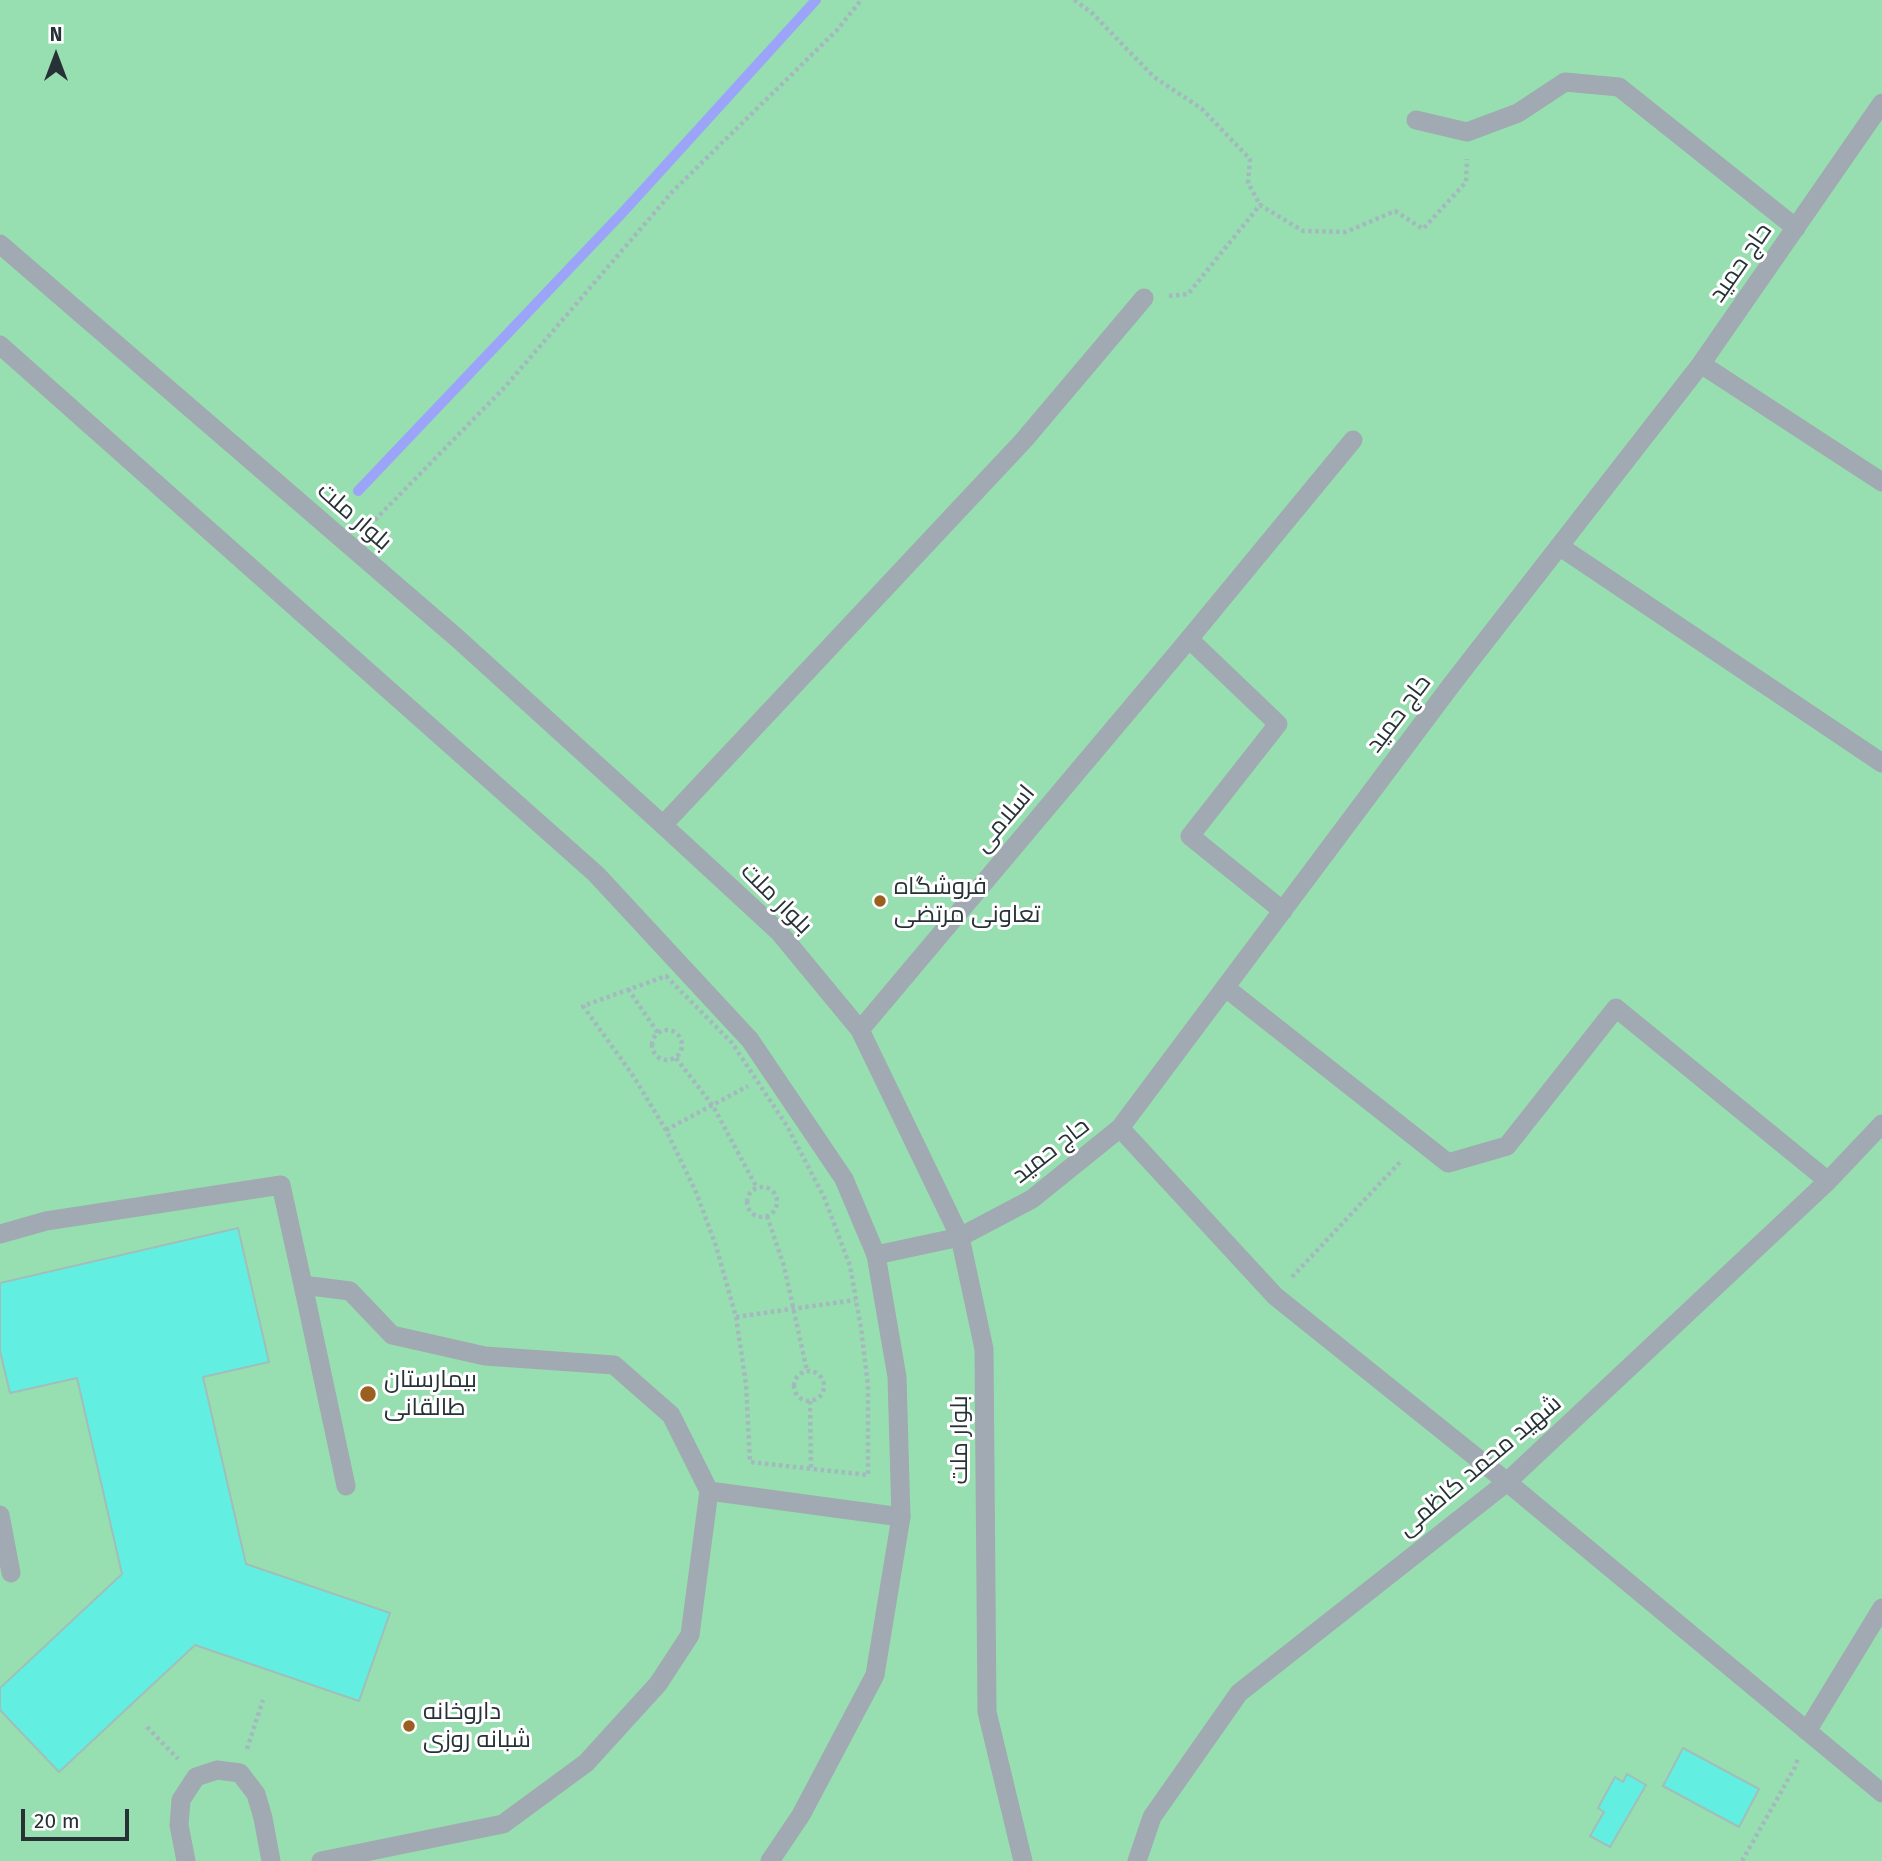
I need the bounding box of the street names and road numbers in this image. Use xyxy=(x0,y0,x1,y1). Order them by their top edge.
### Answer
street label: حاج حمید xyxy=(1703,218,1779,308)
street label: بلوار ملت xyxy=(311,477,397,557)
street label: حاج حمید xyxy=(1360,669,1438,759)
street label: اسلامی xyxy=(969,779,1041,859)
street label: بلوار ملت xyxy=(734,857,818,941)
street label: حاج حمید xyxy=(1007,1112,1095,1190)
street label: شهید محمد کاظمی xyxy=(1392,1389,1568,1543)
street label: بلوار ملت xyxy=(946,1395,974,1485)

